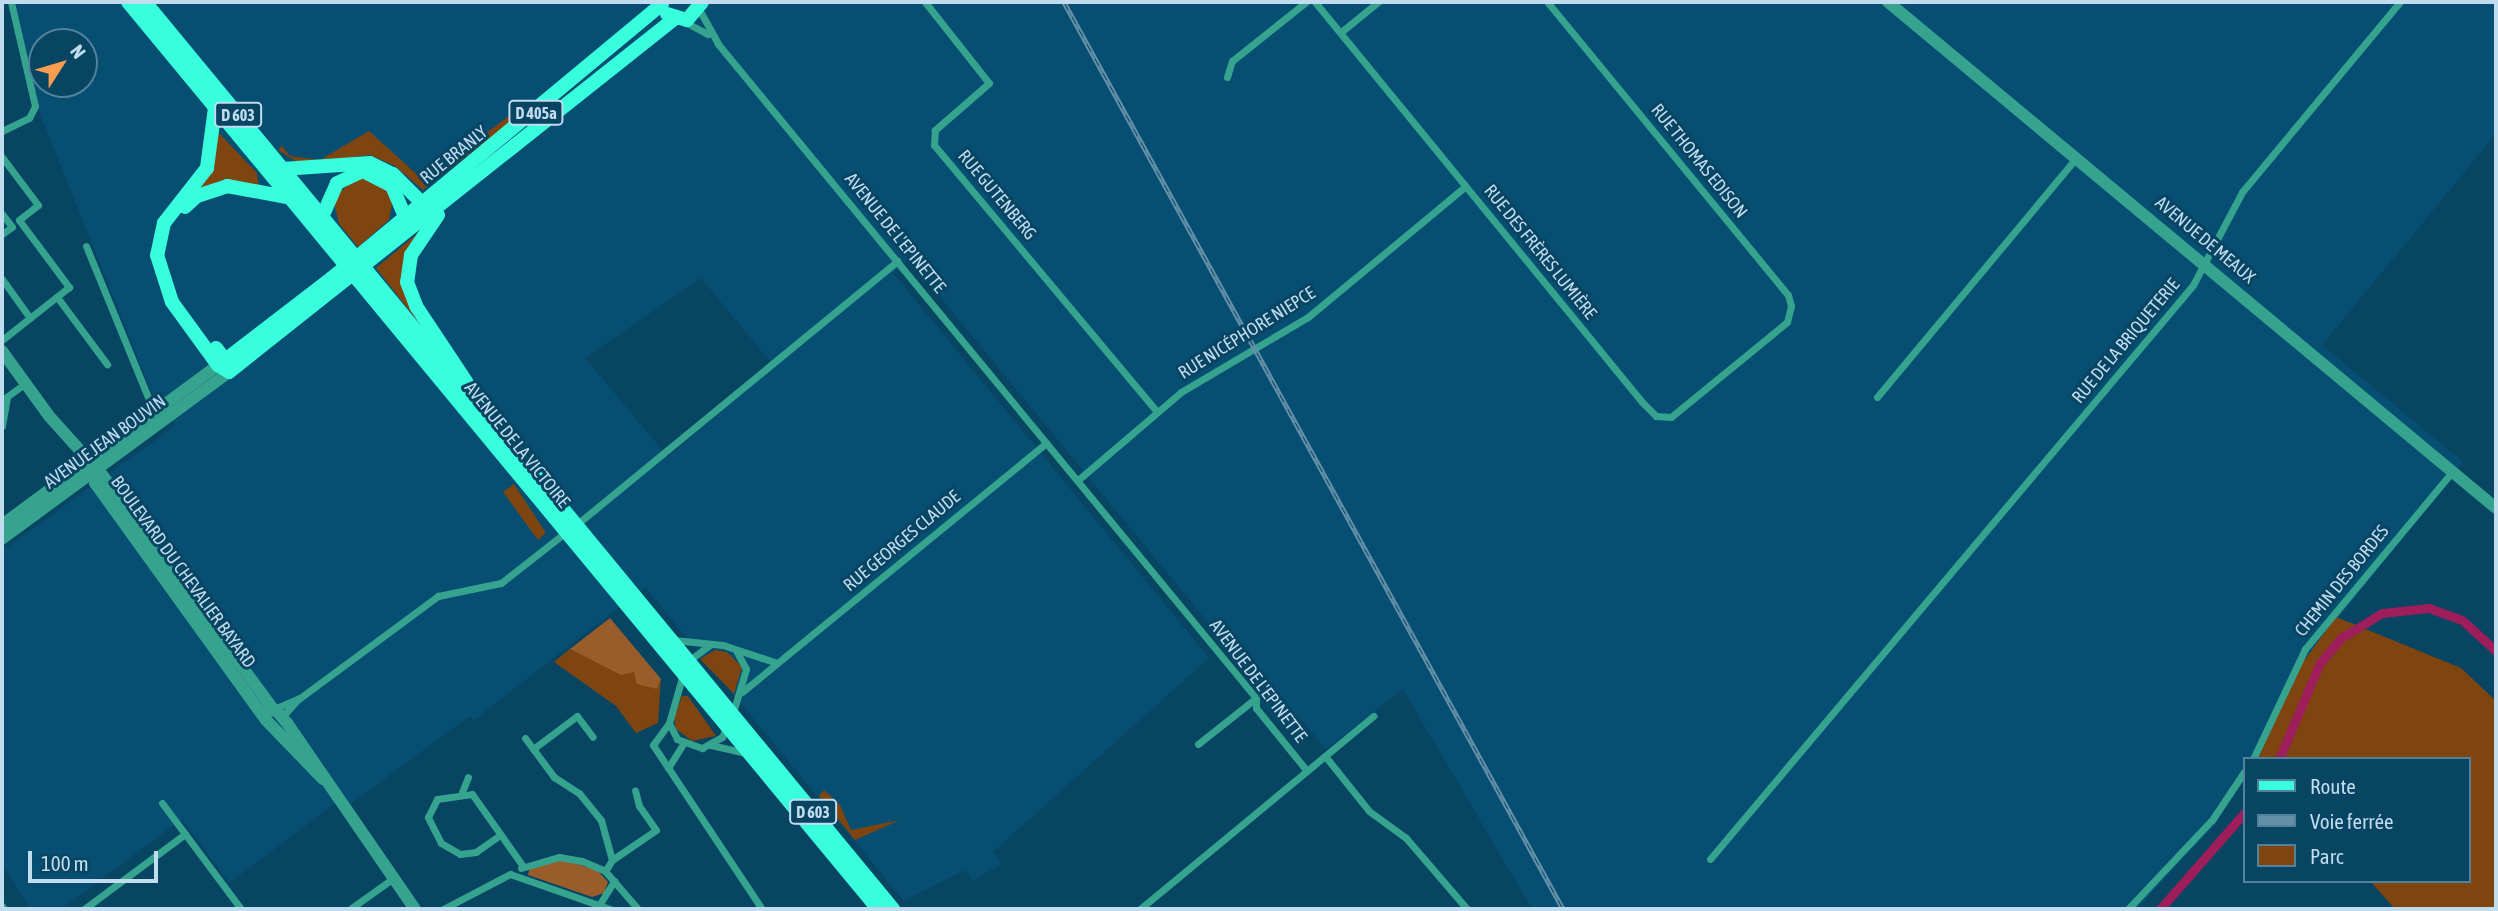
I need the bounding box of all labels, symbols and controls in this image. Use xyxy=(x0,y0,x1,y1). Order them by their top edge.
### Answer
north arrow xyxy=(28,28,98,98)
text: N xyxy=(66,40,90,63)
road number: D 405a xyxy=(508,100,564,125)
street label: RUE THOMAS EDISON xyxy=(1646,100,1752,222)
road number: D 603 xyxy=(214,102,262,127)
street label: RUE BRANLY xyxy=(416,121,492,189)
street label: RUE GUTENBERG xyxy=(953,146,1041,244)
street label: AVENUE DE L'EPINETTE xyxy=(840,169,950,297)
street label: RUE DES FRÈRES LUMIÈRE xyxy=(1479,180,1601,324)
street label: AVENUE DE MEAUX xyxy=(2151,192,2259,288)
street label: RUE DE LA BRIQUETERIE xyxy=(2068,274,2184,408)
street label: RUE NICÉPHORE NIEPCE xyxy=(1175,282,1319,384)
street label: AVENUE DE LA VICTOIRE xyxy=(460,378,574,512)
street label: AVENUE JEAN BOUVIN xyxy=(40,391,170,493)
street label: BOULEVARD DU CHEVALIER BAYARD xyxy=(106,472,260,672)
street label: RUE GEORGES CLAUDE xyxy=(839,486,965,596)
street label: CHEMIN DES BORDES xyxy=(2290,521,2394,641)
street label: AVENUE DE L'EPINETTE xyxy=(1205,615,1311,747)
legend xyxy=(2242,757,2470,883)
text: Route xyxy=(2310,774,2356,798)
road number: D 603 xyxy=(788,800,838,824)
text: Voie ferrée xyxy=(2310,809,2393,833)
scale bar xyxy=(32,838,161,882)
text: Parc xyxy=(2310,844,2344,868)
text: 100 m xyxy=(41,851,89,875)

